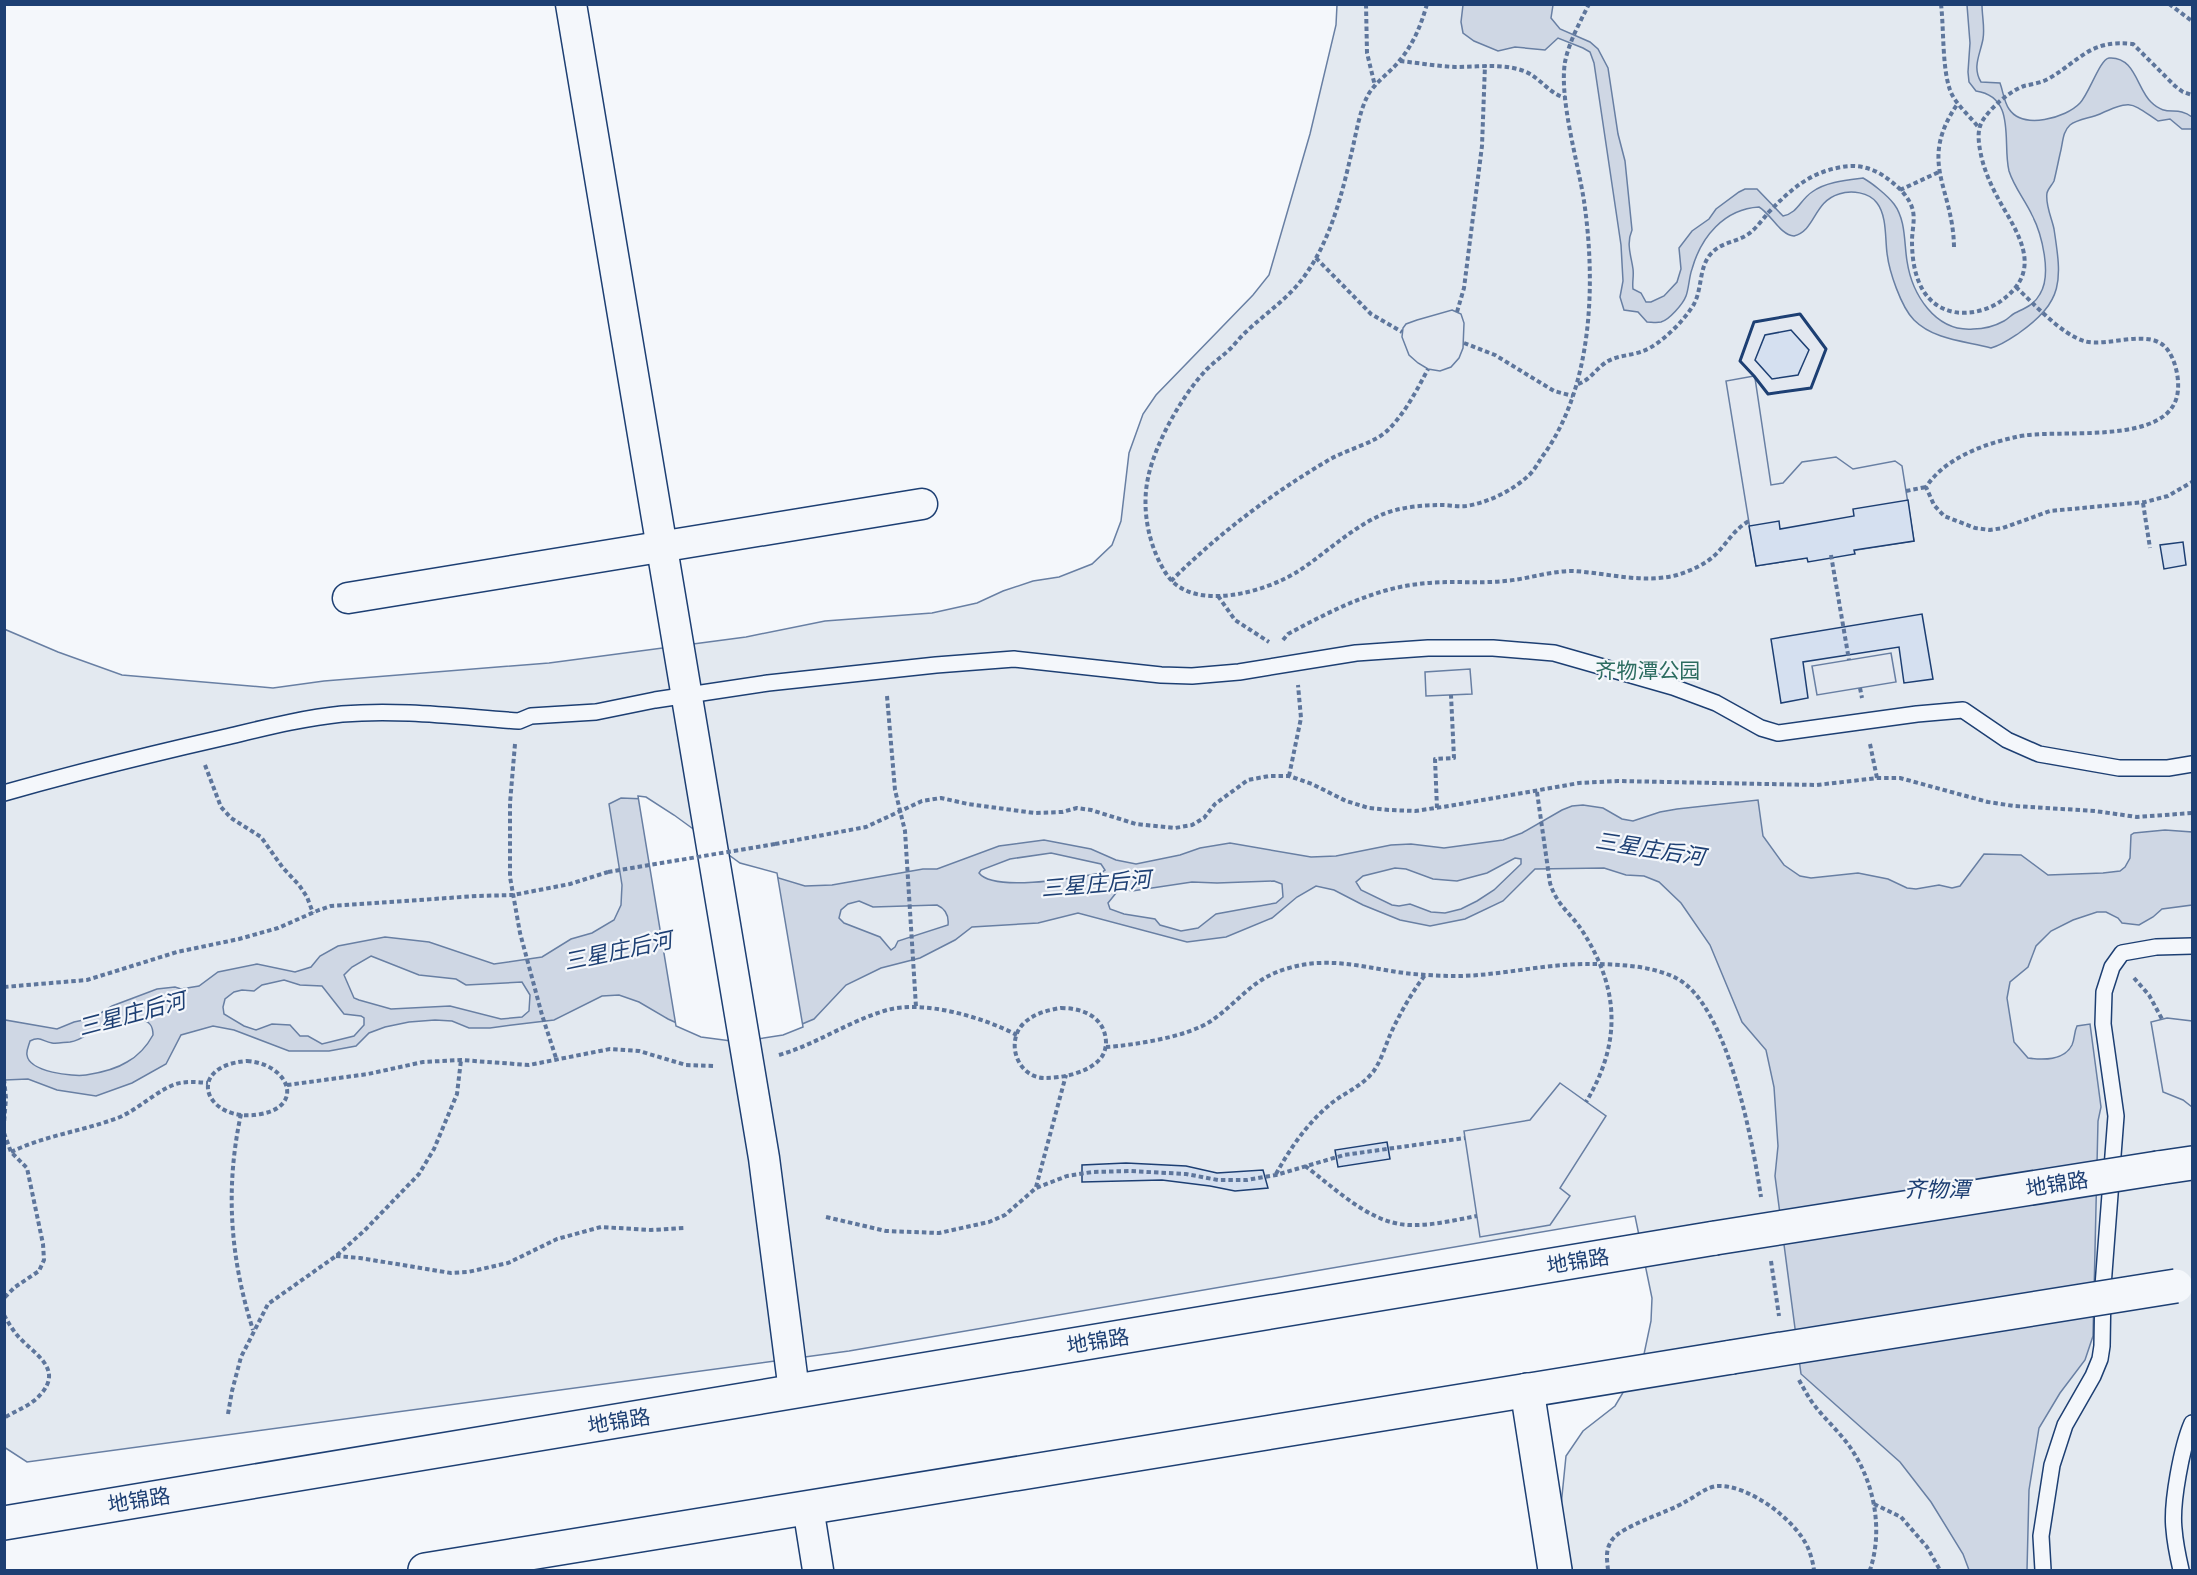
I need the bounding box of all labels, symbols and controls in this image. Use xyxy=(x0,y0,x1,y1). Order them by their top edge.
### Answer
park label: 齐物潭公园 xyxy=(1596,656,1701,685)
water label: 三星庄后河 xyxy=(1593,825,1711,874)
water label: 三星庄后河 xyxy=(1040,863,1156,904)
water label: 三星庄后河 xyxy=(561,924,679,978)
water label: 三星庄后河 xyxy=(75,984,193,1043)
street label: 地锦路 xyxy=(2024,1165,2090,1203)
water label: 齐物潭 xyxy=(1904,1174,1974,1205)
street label: 地锦路 xyxy=(1545,1242,1611,1280)
street label: 地锦路 xyxy=(1065,1322,1131,1360)
street label: 地锦路 xyxy=(586,1402,652,1440)
street label: 地锦路 xyxy=(106,1481,172,1519)

